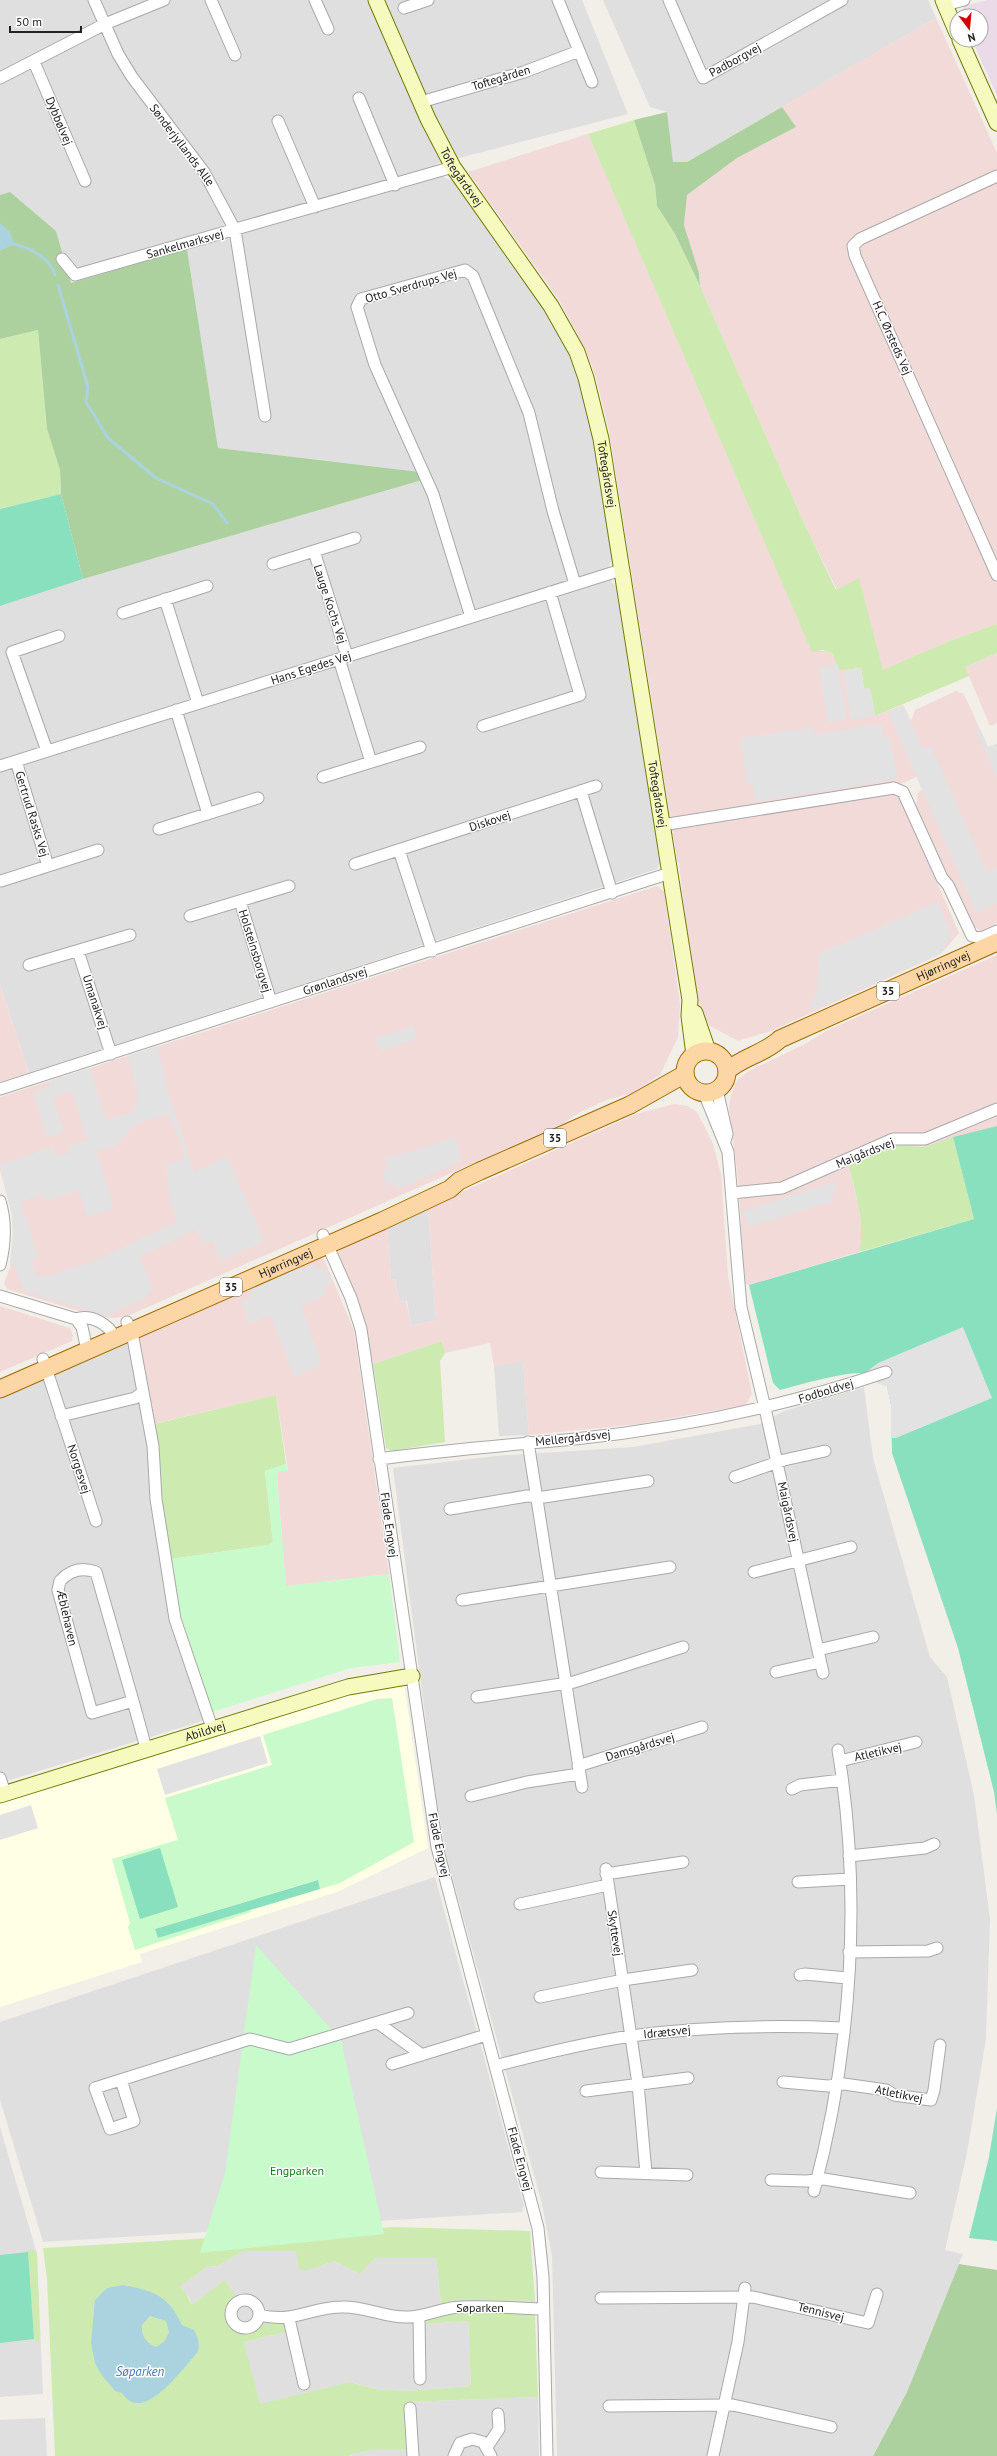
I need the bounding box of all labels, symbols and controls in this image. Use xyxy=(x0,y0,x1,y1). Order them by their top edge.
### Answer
scale bar xyxy=(10,8,81,34)
north arrow xyxy=(949,8,989,48)
text: 50 m xyxy=(16,14,42,29)
text: N xyxy=(966,30,977,45)
street label: Padborgvej xyxy=(706,39,763,80)
street label: Toftegården xyxy=(470,61,532,94)
street label: Dybbølvej xyxy=(43,94,76,147)
street label: Sønderjyllands Alle xyxy=(147,101,218,189)
street label: Toftegårdsvej xyxy=(437,145,487,209)
street label: Sankelmarksvej xyxy=(145,225,225,262)
street label: Otto Sverdrups Vej xyxy=(363,265,459,306)
street label: H.C. Ørsteds Vej xyxy=(869,298,915,377)
street label: Toftegårdsvej xyxy=(594,440,620,509)
street label: Lauge Kochs Vej xyxy=(311,562,350,645)
street label: Hans Egedes Vej xyxy=(269,647,353,688)
street label: Toftegårdsvej xyxy=(645,760,671,829)
street label: Gertrud Rasks Vej xyxy=(12,769,53,859)
street label: Diskovej xyxy=(467,807,513,834)
street label: Holsteinsborgvej xyxy=(236,907,275,994)
street label: Hjørringvej xyxy=(914,947,972,984)
street label: Grønlandsvej xyxy=(301,963,369,998)
street label: Umanakvej xyxy=(80,973,111,1031)
road number: 35 xyxy=(877,982,899,1000)
road number: 35 xyxy=(544,1129,566,1147)
street label: Maigårdsvej xyxy=(833,1134,896,1171)
street label: Hjørringvej xyxy=(256,1245,315,1281)
road number: 35 xyxy=(220,1278,242,1296)
street label: Fodboldvej xyxy=(796,1375,855,1406)
street label: Mellergårdsvej xyxy=(535,1426,611,1449)
street label: Norgesvej xyxy=(64,1442,95,1495)
street label: Maigårdsvej xyxy=(775,1480,802,1544)
street label: Flade Engvej xyxy=(377,1491,402,1559)
street label: Æblehaven xyxy=(54,1587,81,1647)
street label: Abildvej xyxy=(183,1717,227,1744)
street label: Damsgårdsvej xyxy=(603,1729,676,1764)
street label: Atletikvej xyxy=(853,1739,903,1764)
street label: Flade Engvej xyxy=(425,1811,454,1879)
street label: Skyttevej xyxy=(604,1909,627,1957)
street label: Idrætsvej xyxy=(642,2022,691,2041)
street label: Atletikvej xyxy=(874,2081,924,2106)
street label: Flade Engvej xyxy=(505,2125,536,2193)
park label: Engparken xyxy=(270,2163,324,2178)
street label: Tennisvej xyxy=(796,2298,846,2325)
street label: Søparken xyxy=(456,2300,504,2315)
water label: Søparken xyxy=(116,2363,164,2380)

